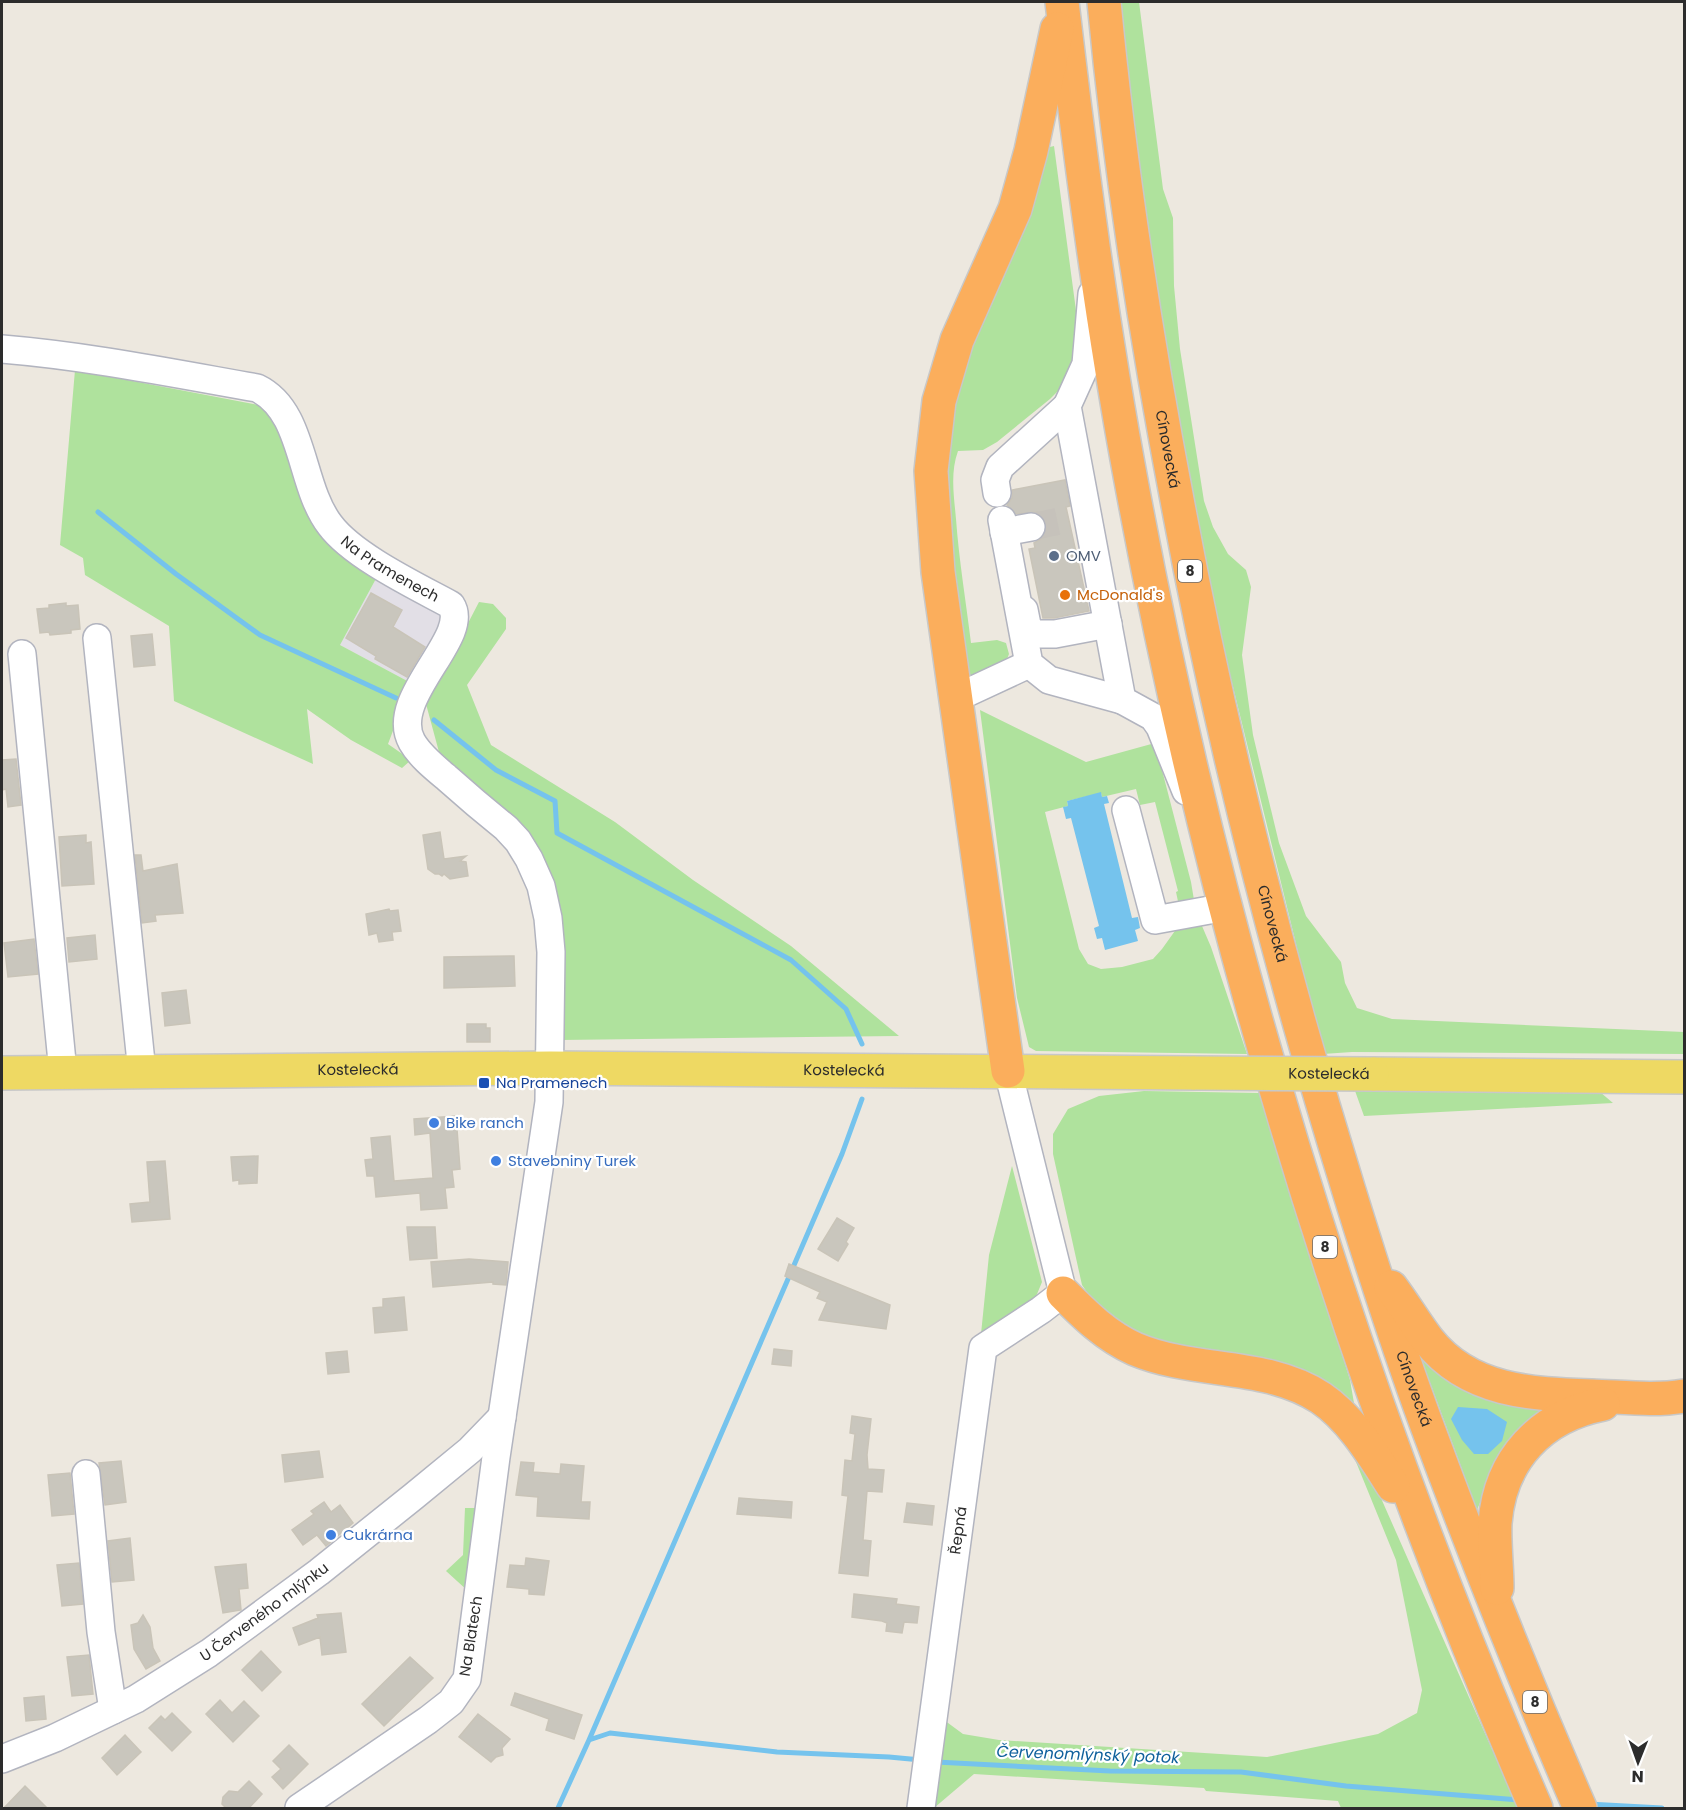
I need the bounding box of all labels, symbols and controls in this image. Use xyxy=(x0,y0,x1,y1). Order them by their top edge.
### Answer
street label: Cínovecká xyxy=(1151,408,1186,490)
street label: Na Pramenech xyxy=(336,531,443,607)
place label: OMV xyxy=(1066,545,1101,566)
marker: OMV xyxy=(1047,549,1061,563)
road number: 8 xyxy=(1178,560,1202,582)
place label: McDonald's xyxy=(1077,584,1163,605)
marker: McDonald's xyxy=(1058,588,1072,602)
street label: Cínovecká xyxy=(1253,883,1293,965)
street label: Kostelecká xyxy=(317,1058,399,1080)
street label: Kostelecká xyxy=(803,1059,885,1081)
street label: Kostelecká xyxy=(1288,1063,1370,1084)
place label: Na Pramenech xyxy=(496,1072,607,1093)
marker: Na Pramenech xyxy=(477,1076,491,1090)
place label: Bike ranch xyxy=(446,1112,524,1133)
marker: Bike ranch xyxy=(427,1116,441,1130)
place label: Stavebniny Turek xyxy=(508,1150,636,1171)
marker: Stavebniny Turek xyxy=(489,1154,503,1168)
road number: 8 xyxy=(1313,1236,1337,1258)
street label: Cínovecká xyxy=(1391,1348,1437,1429)
street label: Řepná xyxy=(944,1505,972,1556)
place label: Cukrárna xyxy=(343,1524,413,1545)
marker: Cukrárna xyxy=(324,1528,338,1542)
street label: U Červeného mlýnku xyxy=(196,1557,333,1666)
street label: Na Blatech xyxy=(454,1594,487,1678)
road number: 8 xyxy=(1523,1691,1547,1713)
north arrow xyxy=(1608,1732,1668,1792)
water label: Červenomlýnský potok xyxy=(996,1740,1181,1769)
text: N xyxy=(1632,1765,1644,1788)

